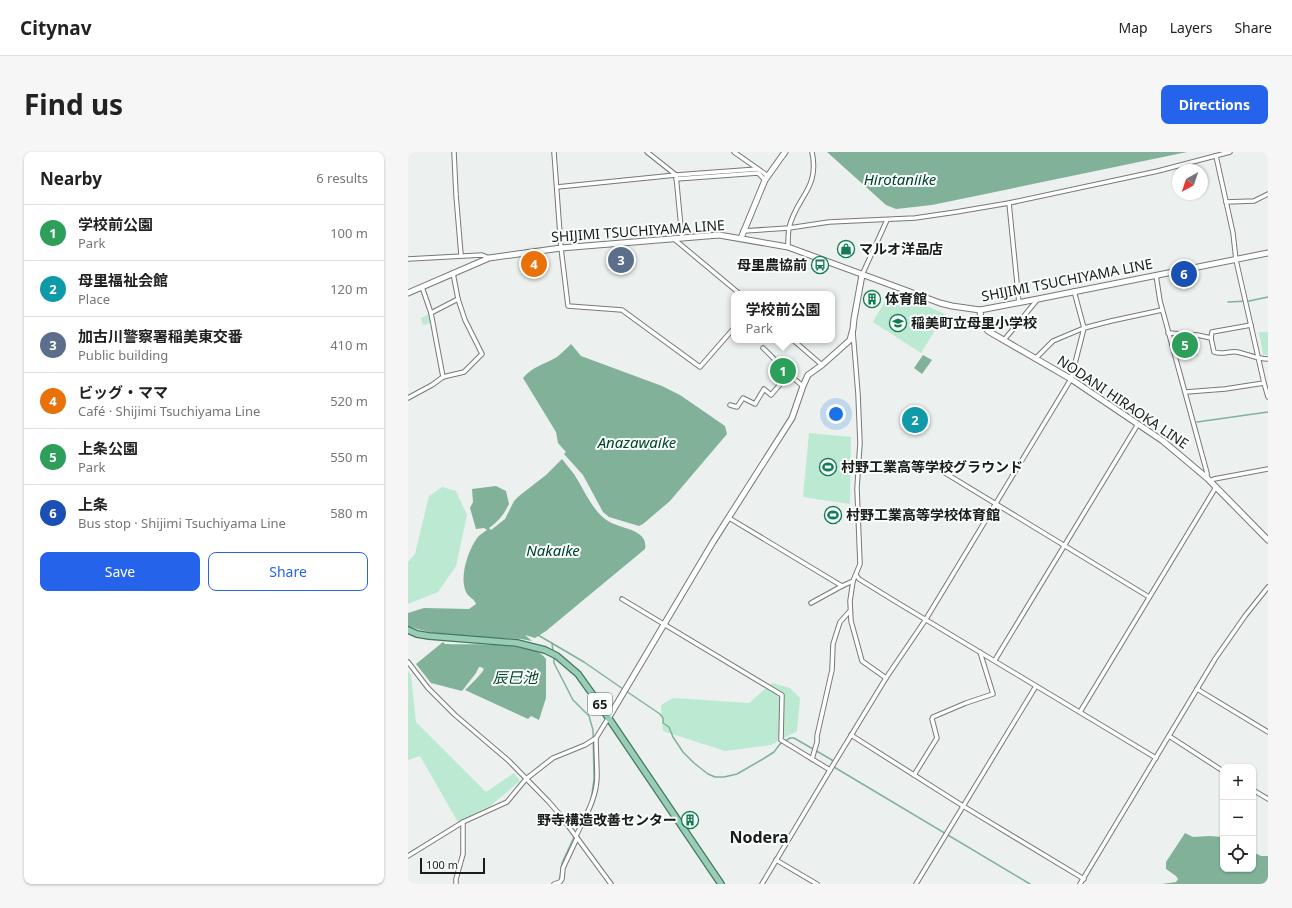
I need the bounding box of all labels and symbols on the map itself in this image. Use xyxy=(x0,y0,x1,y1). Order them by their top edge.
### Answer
north arrow xyxy=(1172,164,1208,200)
water label: Hirotaniike xyxy=(864,169,937,189)
street label: SHIJIMI TSUCHIYAMA LINE xyxy=(551,215,725,246)
shop icon: マルオ洋品店 xyxy=(836,239,856,259)
place label: マルオ洋品店 xyxy=(859,239,943,258)
pin: 3 xyxy=(608,245,634,275)
pin: 4 xyxy=(521,249,547,279)
street label: SHIJIMI TSUCHIYAMA LINE xyxy=(980,254,1154,305)
place label: 母里農協前 xyxy=(737,255,807,274)
bus stop icon: 母里農協前 xyxy=(810,255,830,275)
pin: 6 xyxy=(1171,259,1197,289)
building icon: 体育館 xyxy=(862,289,882,309)
place label: 体育館 xyxy=(885,289,927,308)
school or university icon: 稲美町立母里小学校 xyxy=(888,313,908,333)
place label: 稲美町立母里小学校 xyxy=(911,313,1037,332)
pin: 5 xyxy=(1172,330,1198,360)
street label: NODANI HIRAOKA LINE xyxy=(1054,350,1193,453)
pin: 1 xyxy=(770,356,796,386)
your location xyxy=(826,404,846,424)
pin: 2 xyxy=(902,405,928,435)
water label: Anazawaike xyxy=(597,432,677,452)
sports icon: 村野工業高等学校グラウンド xyxy=(818,457,838,477)
place label: 村野工業高等学校グラウンド xyxy=(841,457,1023,476)
sports icon: 村野工業高等学校体育館 xyxy=(823,505,843,525)
place label: 村野工業高等学校体育館 xyxy=(846,505,1000,524)
water label: Nakaike xyxy=(526,540,580,560)
water label: 辰巳池 xyxy=(492,667,539,687)
road number: 65 xyxy=(588,693,612,715)
place label: 野寺構造改善センター xyxy=(537,810,677,829)
building icon: 野寺構造改善センター xyxy=(680,810,700,830)
district label: Nodera xyxy=(729,826,789,848)
scale bar xyxy=(420,856,485,875)

